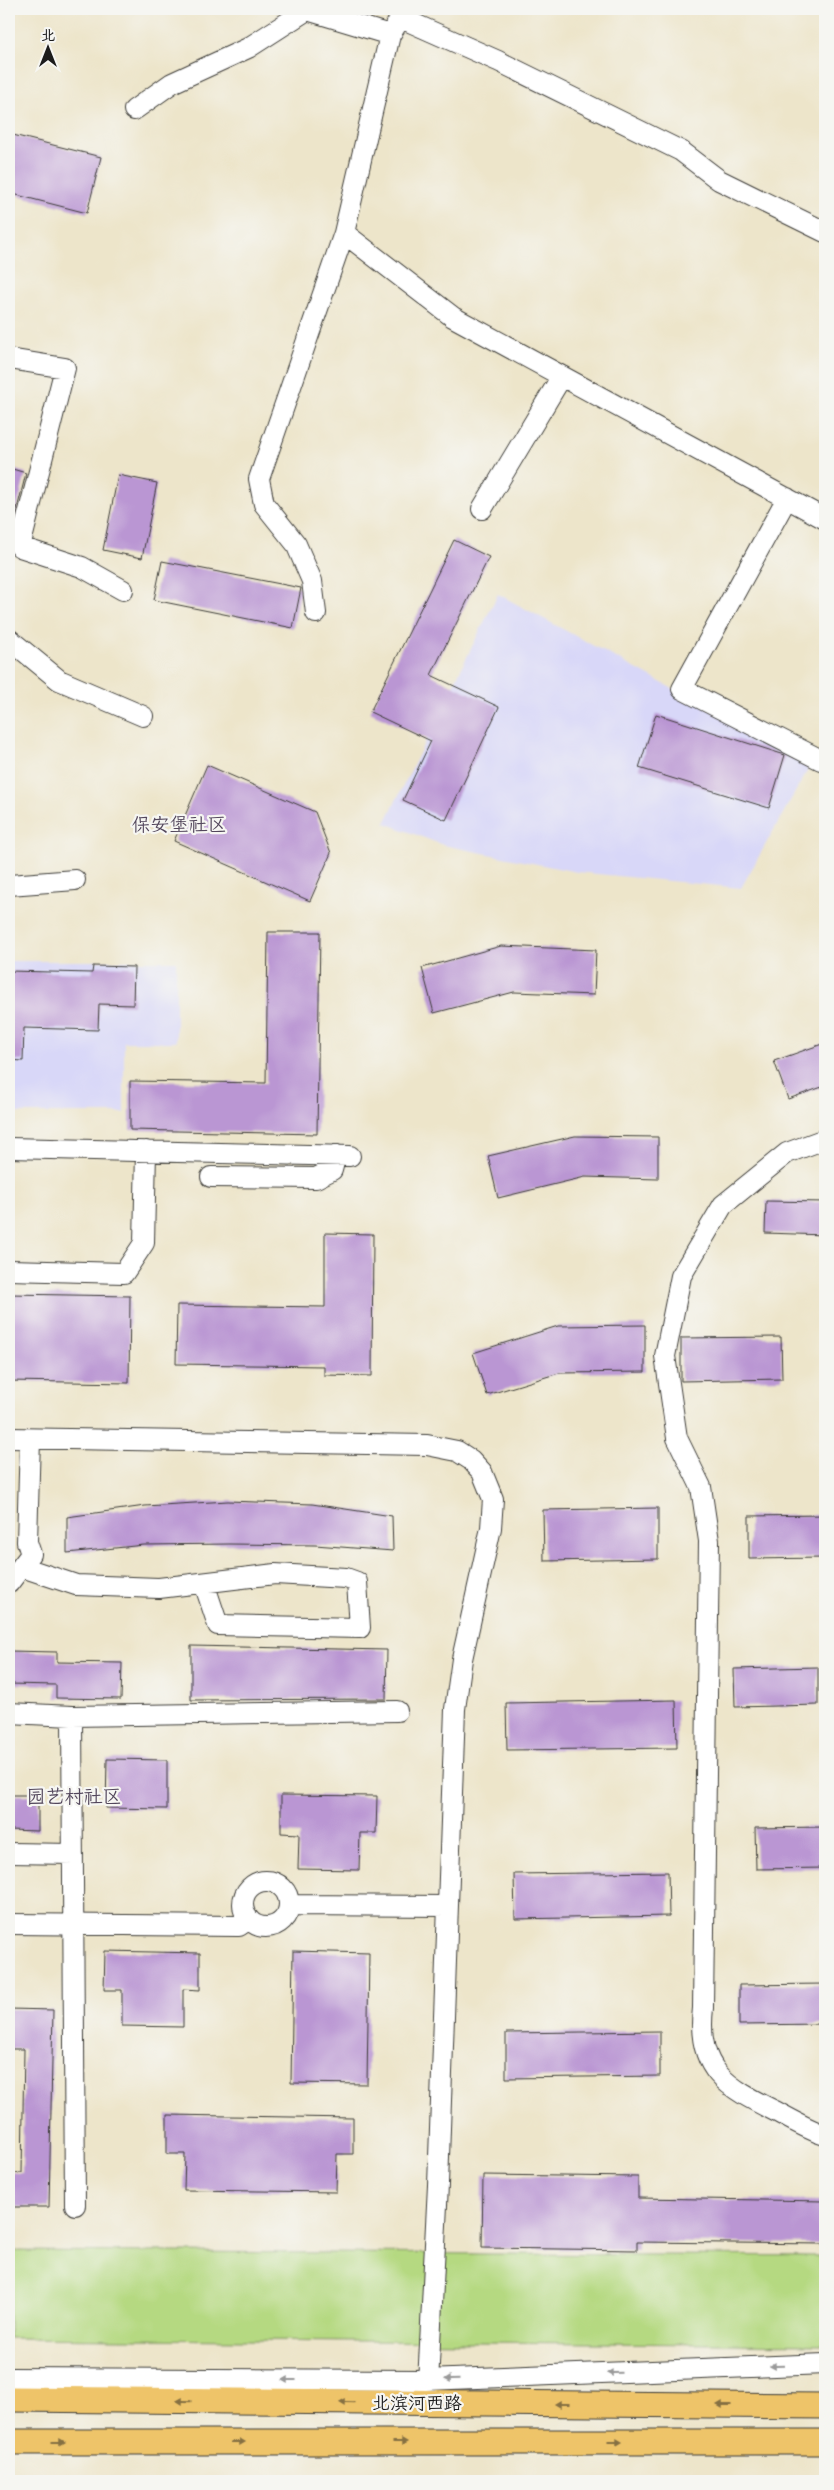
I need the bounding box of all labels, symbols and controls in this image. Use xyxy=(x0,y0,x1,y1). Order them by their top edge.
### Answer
north arrow xyxy=(22,22,72,72)
text: 北 xyxy=(41,27,55,44)
district label: 保安堡社区 xyxy=(131,814,227,837)
district label: 园艺村社区 xyxy=(26,1786,122,1809)
one-way arrow xyxy=(768,2363,784,2371)
one-way arrow xyxy=(606,2369,622,2377)
one-way arrow xyxy=(281,2376,297,2384)
one-way arrow xyxy=(444,2376,460,2384)
street label: 北滨河西路 xyxy=(372,2393,462,2414)
one-way arrow xyxy=(176,2397,192,2405)
one-way arrow xyxy=(338,2398,354,2406)
one-way arrow xyxy=(553,2400,569,2408)
one-way arrow xyxy=(716,2401,732,2409)
one-way arrow xyxy=(50,2438,66,2446)
one-way arrow xyxy=(230,2438,246,2446)
one-way arrow xyxy=(392,2438,408,2446)
one-way arrow xyxy=(607,2438,623,2446)

